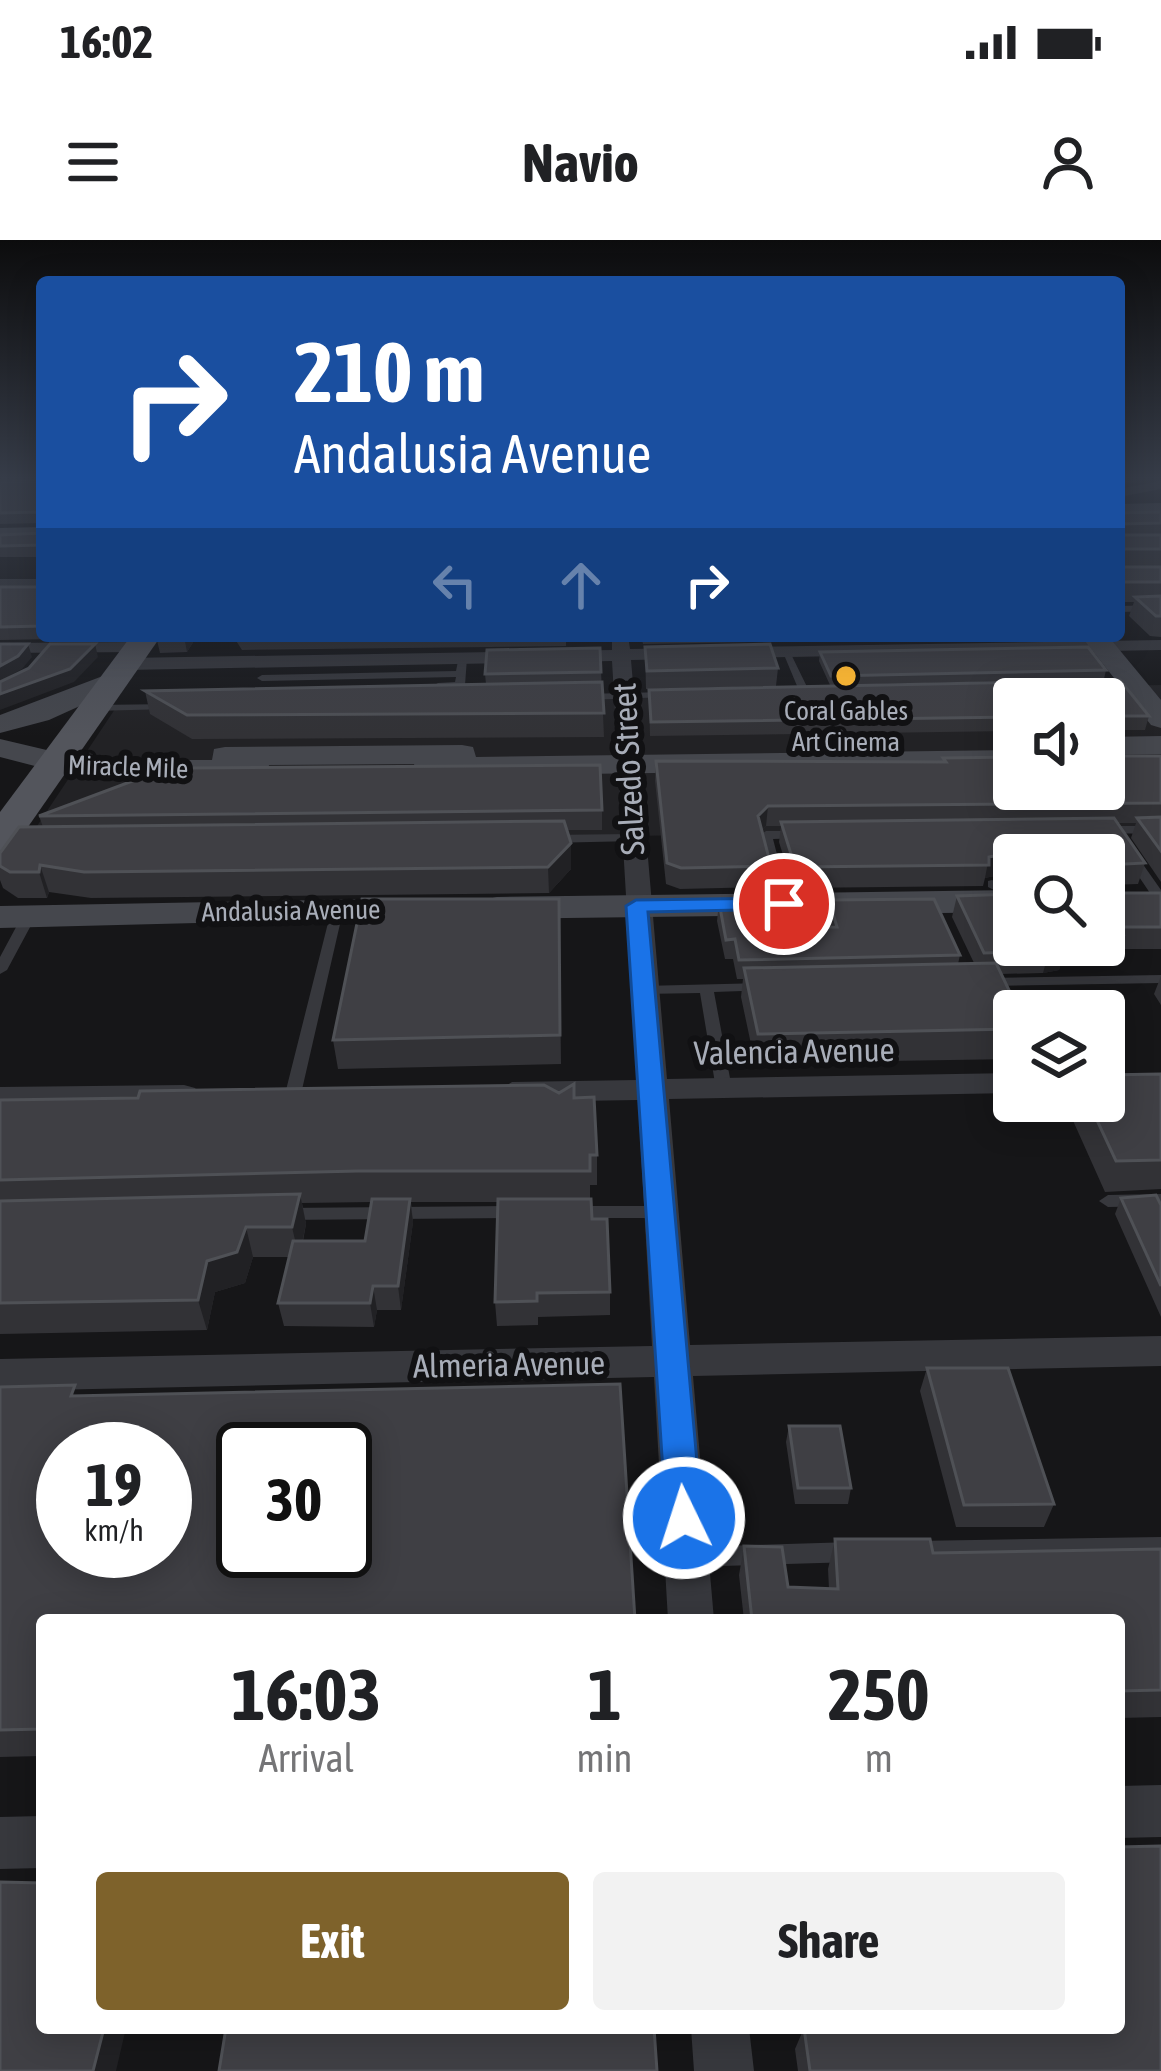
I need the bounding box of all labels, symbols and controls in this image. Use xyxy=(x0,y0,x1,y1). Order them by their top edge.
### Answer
text: 16:02 xyxy=(60,16,154,68)
icon: menu xyxy=(60,129,126,195)
icon: person xyxy=(1035,129,1101,195)
text: Navio xyxy=(522,132,639,193)
icon: right xyxy=(96,324,252,480)
text: 210 m xyxy=(294,324,484,420)
text: Andalusia Avenue xyxy=(294,423,651,484)
icon: left xyxy=(422,552,488,618)
icon: ahead xyxy=(548,552,614,618)
icon: right xyxy=(674,552,740,618)
marker: Coral Gables Art Cinema xyxy=(833,663,859,689)
map controls xyxy=(993,678,1125,1122)
button: sound xyxy=(993,678,1125,810)
street label: Salzedo Street xyxy=(605,682,651,856)
place label: Coral Gables Art Cinema xyxy=(784,695,908,757)
street label: Miracle Mile xyxy=(67,749,189,784)
button: search xyxy=(993,834,1125,966)
pin xyxy=(733,853,835,955)
icon: arrive xyxy=(751,871,817,937)
street label: Andalusia Avenue xyxy=(201,893,381,928)
button: layers xyxy=(993,990,1125,1122)
street label: Valencia Avenue xyxy=(693,1030,895,1072)
street label: Almeria Avenue xyxy=(413,1343,605,1385)
speed limit sign: 30 xyxy=(216,1422,372,1578)
text: 19 xyxy=(86,1450,142,1519)
position arrow xyxy=(621,1455,747,1581)
text: km/h xyxy=(84,1513,144,1547)
text: 16:03 xyxy=(231,1653,381,1735)
text: 1 xyxy=(588,1653,621,1735)
text: 250 xyxy=(828,1653,930,1735)
text: Arrival xyxy=(259,1736,354,1780)
text: min xyxy=(577,1736,633,1780)
text: m xyxy=(865,1736,893,1780)
button: Exit xyxy=(96,1872,569,2010)
button: Share xyxy=(593,1872,1065,2010)

